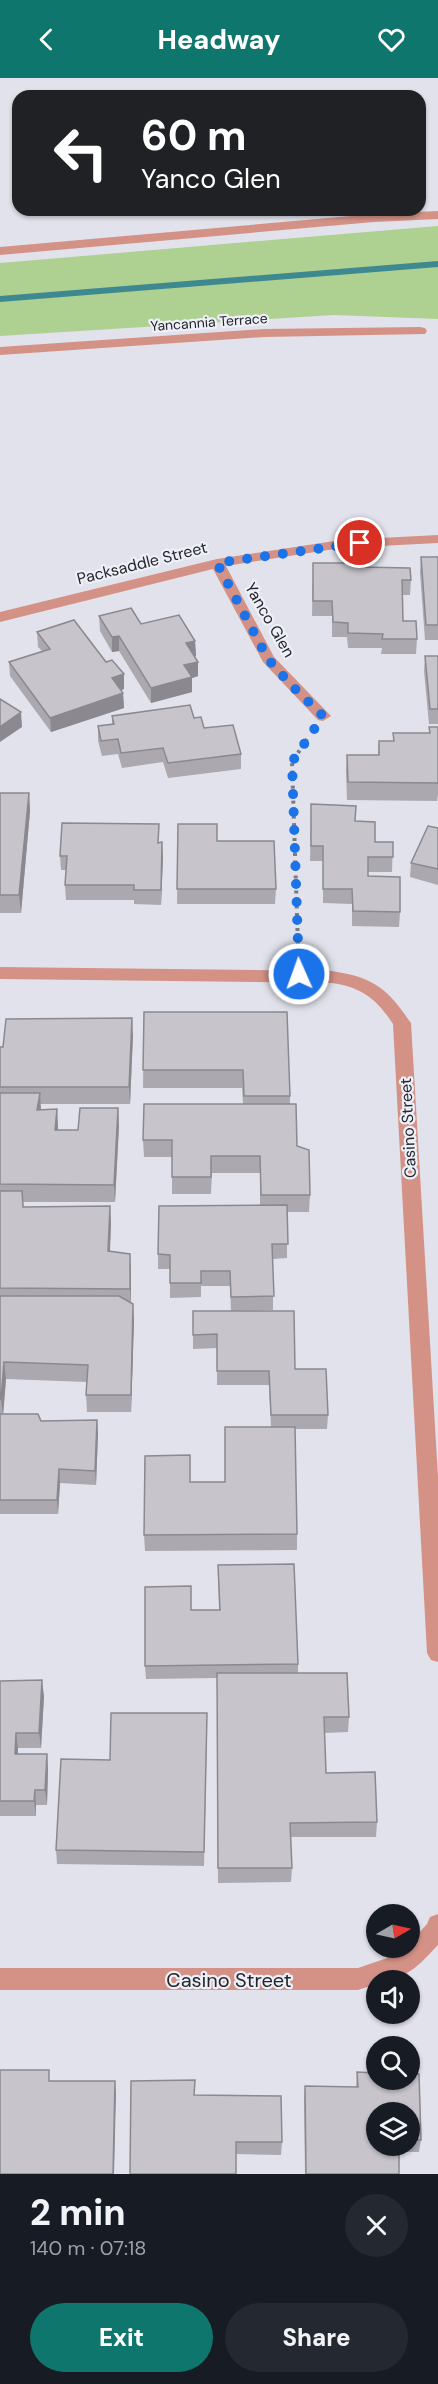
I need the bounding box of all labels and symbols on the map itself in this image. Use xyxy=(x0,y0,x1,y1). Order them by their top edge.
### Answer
street label: Yancannia Terrace xyxy=(150,309,268,335)
pin xyxy=(334,517,385,568)
street label: Packsaddle Street xyxy=(75,537,209,589)
street label: Yanco Glen xyxy=(240,579,300,661)
position arrow xyxy=(267,942,331,1006)
street label: Casino Street xyxy=(395,1077,421,1179)
north arrow xyxy=(366,1904,420,1958)
street label: Casino Street xyxy=(166,1967,292,1993)

